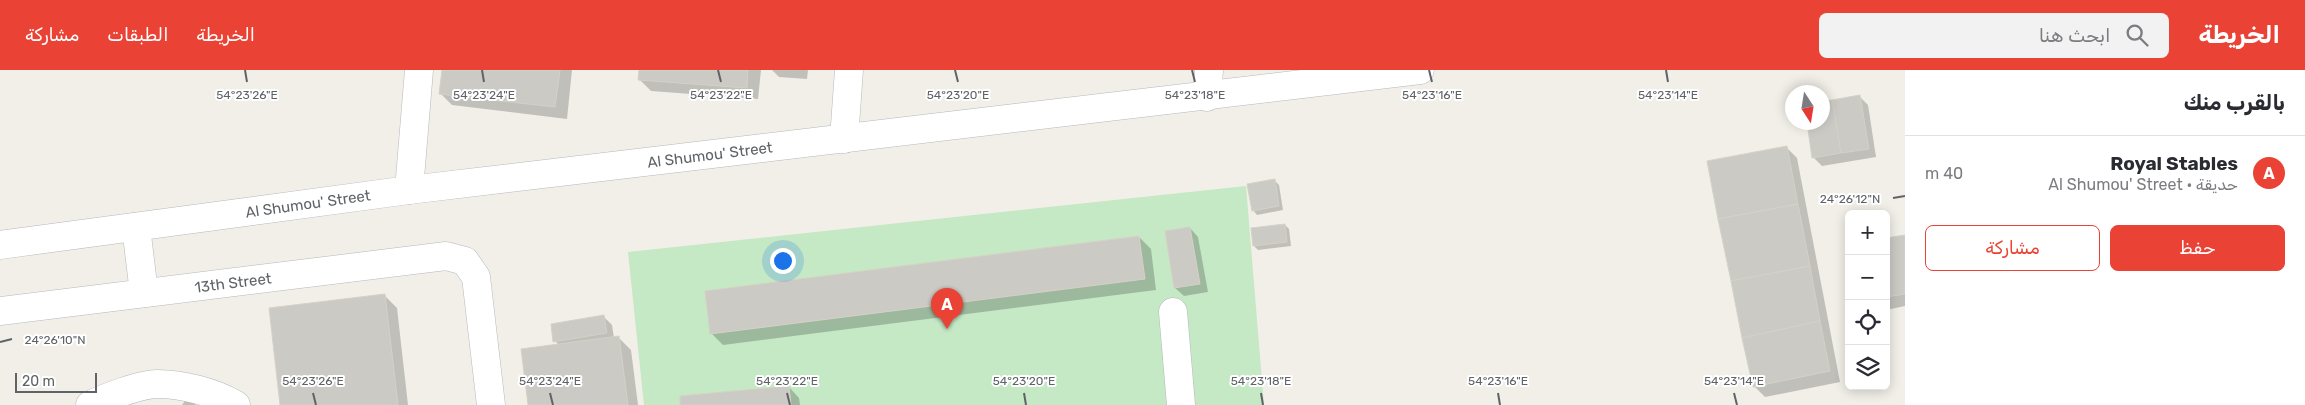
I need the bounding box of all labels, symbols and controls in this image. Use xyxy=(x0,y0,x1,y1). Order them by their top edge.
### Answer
search box xyxy=(1819,13,2169,58)
icon: search xyxy=(2123,21,2151,49)
text: الخريطة xyxy=(2199,21,2280,49)
text: مشاركة xyxy=(25,24,79,46)
text: الطبقات xyxy=(107,24,168,46)
text: الخريطة xyxy=(196,24,255,46)
text: ابحث هنا xyxy=(2039,24,2111,47)
north arrow xyxy=(1785,85,1830,130)
text: 54°23'26"E xyxy=(216,88,278,102)
text: 54°23'24"E xyxy=(453,88,515,102)
text: 54°23'22"E xyxy=(690,88,752,102)
text: 54°23'20"E xyxy=(927,88,989,102)
text: 54°23'18"E xyxy=(1165,88,1225,102)
text: 54°23'16"E xyxy=(1402,88,1462,102)
text: 54°23'14"E xyxy=(1638,88,1698,102)
text: بالقرب منك xyxy=(2184,90,2285,115)
street label: Al Shumou' Street xyxy=(646,138,774,172)
text: Royal Stables xyxy=(2110,152,2238,175)
text: 40 m xyxy=(1925,164,1963,183)
text: A xyxy=(2263,164,2275,183)
text: حديقة · Al Shumou' Street xyxy=(2048,175,2238,194)
street label: Al Shumou' Street xyxy=(244,186,372,222)
text: 24°26'12"N xyxy=(1820,192,1880,206)
map controls xyxy=(1845,210,1890,390)
button: + xyxy=(1845,210,1890,255)
button: مشاركة xyxy=(1925,225,2100,271)
button: حفظ xyxy=(2110,225,2285,271)
your location xyxy=(770,248,796,274)
button: − xyxy=(1845,255,1890,300)
street label: 13th Street xyxy=(193,269,273,297)
pin: A xyxy=(931,288,963,329)
button: locate xyxy=(1845,300,1890,345)
text: 24°26'10"N xyxy=(24,333,86,347)
button: layers xyxy=(1845,345,1890,390)
scale bar xyxy=(15,370,98,393)
text: 20 m xyxy=(22,373,55,390)
text: 54°23'26"E xyxy=(282,374,344,388)
text: 54°23'24"E xyxy=(519,374,581,388)
text: 54°23'22"E xyxy=(756,374,818,388)
text: 54°23'20"E xyxy=(993,374,1055,388)
text: 54°23'18"E xyxy=(1231,374,1291,388)
text: 54°23'16"E xyxy=(1468,374,1528,388)
text: 54°23'14"E xyxy=(1704,374,1764,388)

